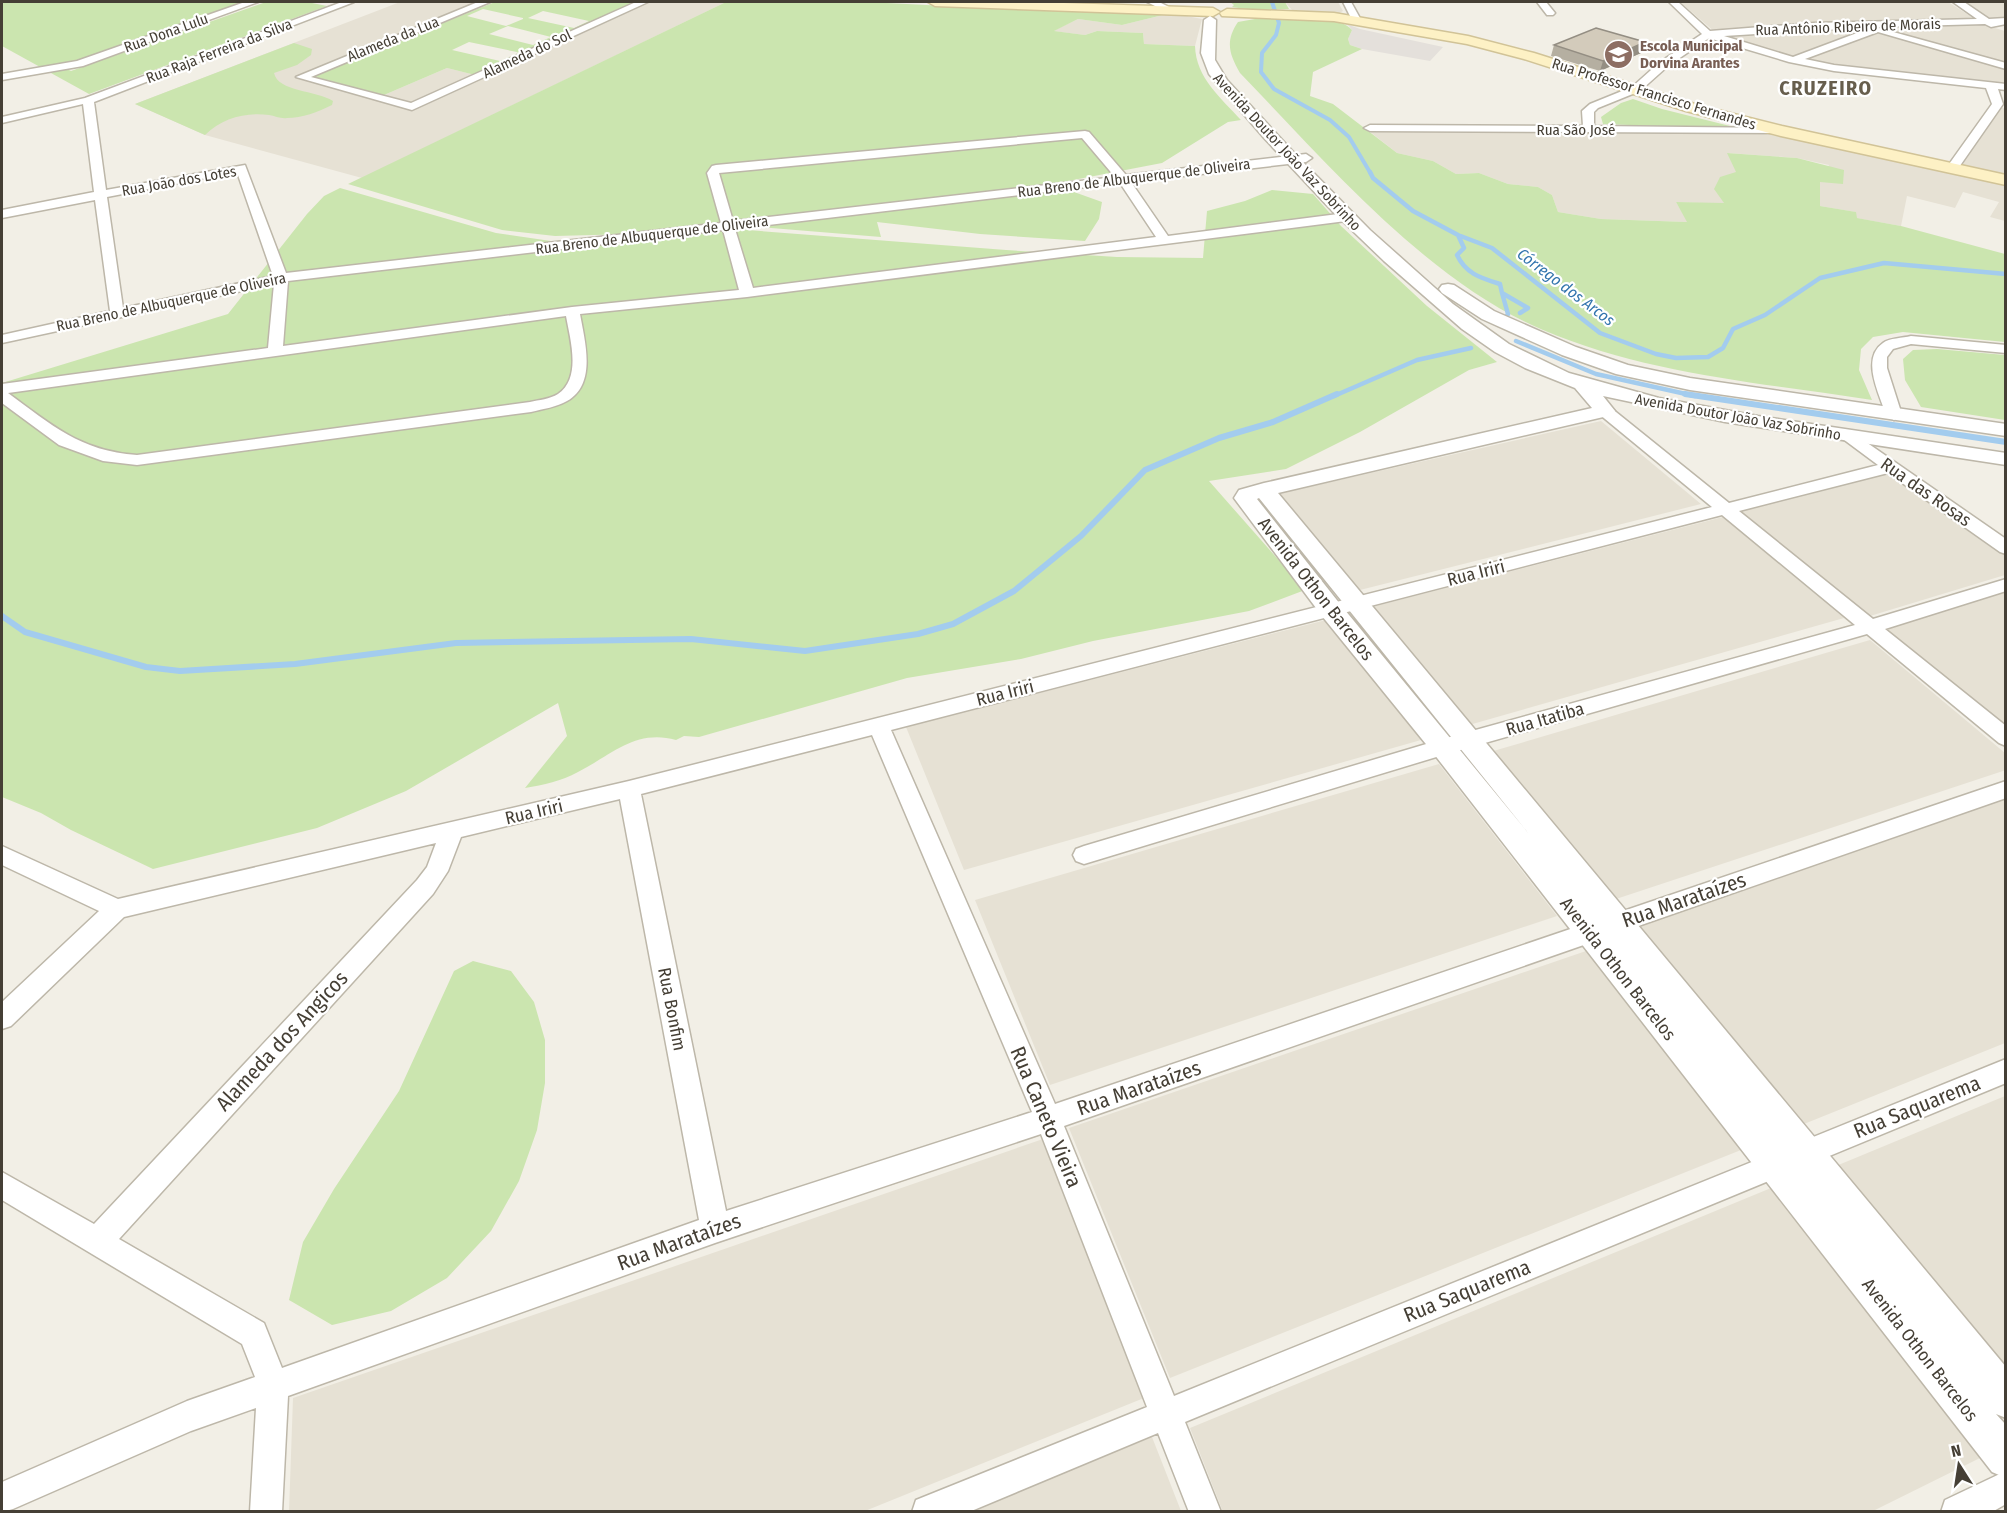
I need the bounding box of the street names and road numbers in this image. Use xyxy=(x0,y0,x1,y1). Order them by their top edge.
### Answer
street label: Rua Dona Lulu xyxy=(121,9,211,57)
street label: Alameda da Lua xyxy=(344,12,442,66)
street label: Rua Raja Ferreira da Silva xyxy=(143,15,295,87)
street label: Rua Antônio Ribeiro de Morais xyxy=(1755,15,1941,39)
street label: Alameda do Sol xyxy=(480,26,574,82)
street label: Rua Professor Francisco Fernandes xyxy=(1550,54,1758,134)
street label: Avenida Doutor João Vaz Sobrinho xyxy=(1209,70,1365,235)
street label: Rua São José xyxy=(1537,121,1615,139)
street label: Rua Breno de Albuquerque de Oliveira xyxy=(1017,155,1251,201)
street label: Rua João dos Lotes xyxy=(120,162,238,200)
street label: Rua Breno de Albuquerque de Oliveira xyxy=(535,212,769,258)
street label: Rua Breno de Albuquerque de Oliveira xyxy=(55,269,287,335)
street label: Avenida Doutor João Vaz Sobrinho xyxy=(1634,390,1842,444)
street label: Rua das Rosas xyxy=(1876,453,1976,531)
street label: Avenida Othon Barcelos xyxy=(1253,513,1379,665)
street label: Rua Iriri xyxy=(1445,555,1507,591)
street label: Rua Iriri xyxy=(974,675,1036,711)
street label: Rua Itatiba xyxy=(1503,697,1587,741)
street label: Rua Iriri xyxy=(503,795,565,829)
street label: Rua Marataízes xyxy=(1618,867,1750,933)
street label: Avenida Othon Barcelos xyxy=(1555,893,1681,1045)
street label: Alameda dos Angicos xyxy=(210,966,354,1116)
street label: Rua Bonfim xyxy=(653,966,691,1052)
street label: Rua Caneto Vieira xyxy=(1005,1042,1087,1192)
street label: Rua Marataízes xyxy=(1073,1055,1205,1121)
street label: Rua Saquarema xyxy=(1850,1070,1984,1144)
street label: Rua Marataízes xyxy=(614,1208,744,1276)
street label: Rua Saquarema xyxy=(1400,1254,1534,1328)
street label: Avenida Othon Barcelos xyxy=(1857,1274,1983,1426)

